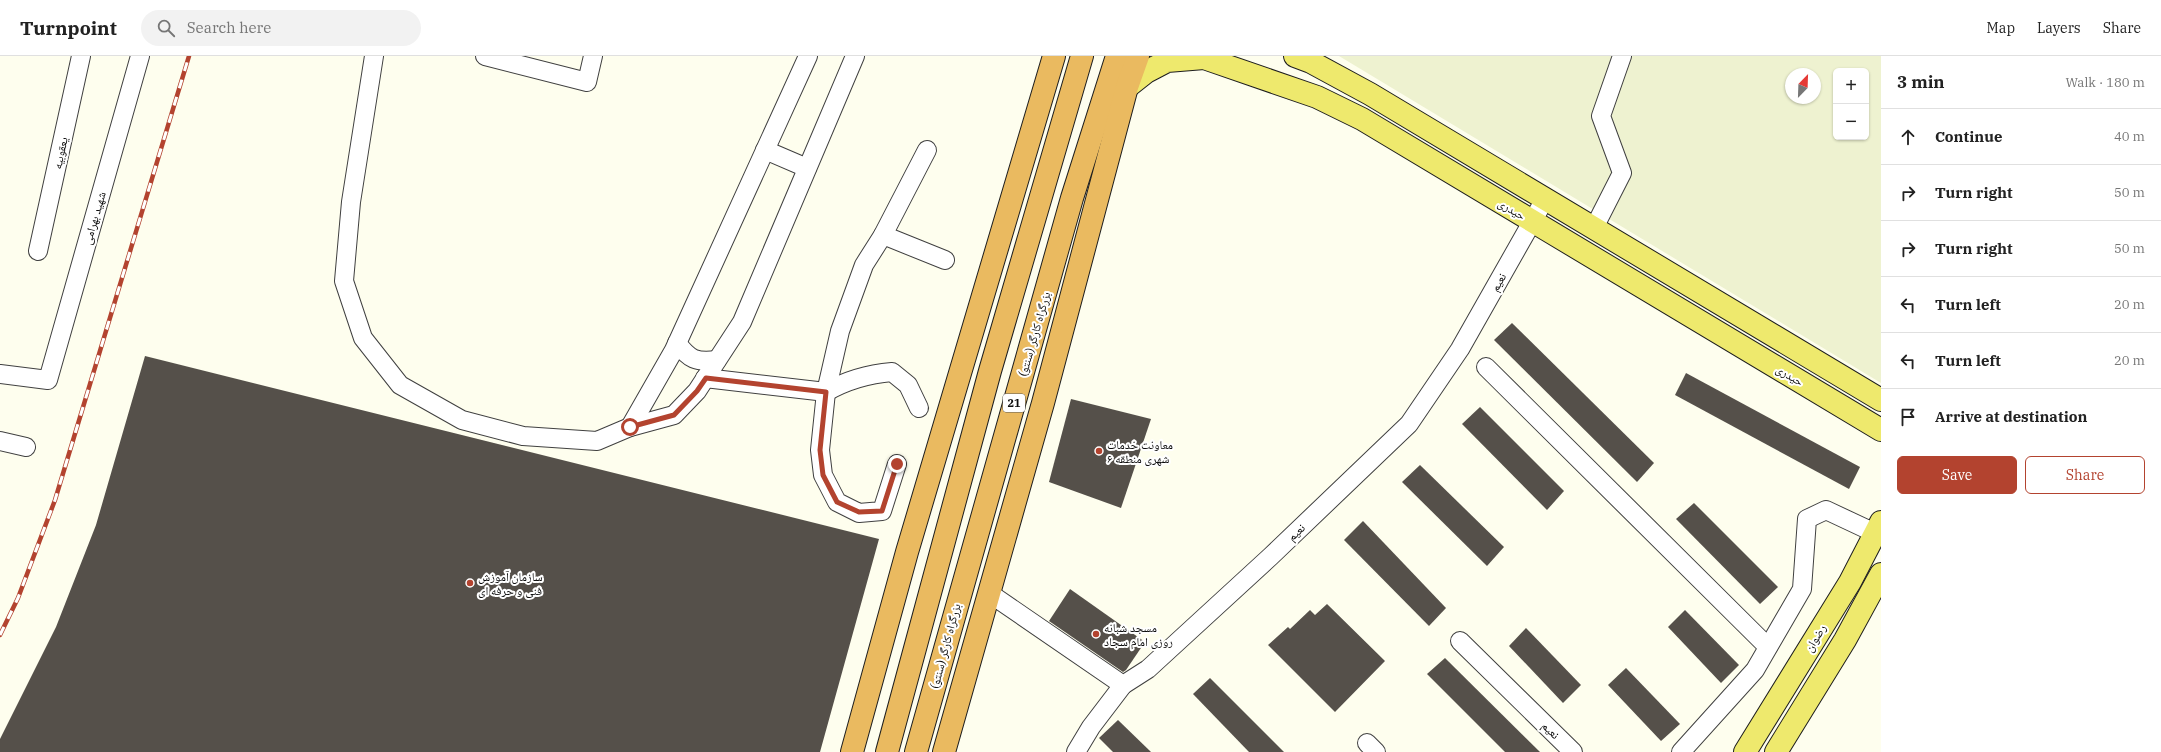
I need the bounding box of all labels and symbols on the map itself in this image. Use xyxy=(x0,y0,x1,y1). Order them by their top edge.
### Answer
north arrow xyxy=(1785,68,1821,104)
street label: یعقوبیه xyxy=(49,135,71,170)
street label: شهید بهرامی xyxy=(79,190,109,246)
street label: حیدری xyxy=(1495,195,1529,223)
street label: نعیم xyxy=(1487,270,1510,294)
street label: بزرگراه کارگر (سنتو) xyxy=(1015,290,1054,378)
street label: حیدری xyxy=(1773,361,1807,389)
road number: 21 xyxy=(1003,394,1025,412)
route start xyxy=(621,418,639,436)
place label: معاونت خدمات شهری منطقه ۶ xyxy=(1107,437,1173,466)
marker: معاونت خدمات شهری منطقه ۶ xyxy=(1094,446,1104,456)
route end xyxy=(888,455,906,473)
street label: نعیم xyxy=(1284,520,1309,545)
place label: سازمان آموزش فنی و حرفه ای xyxy=(478,569,543,598)
marker: سازمان آموزش فنی و حرفه ای xyxy=(465,578,475,588)
street label: بزرگراه کارگر (سنتو) xyxy=(926,602,964,690)
place label: مسجد شبانه روزی امام سجاد xyxy=(1104,620,1173,650)
street label: رضوان xyxy=(1801,621,1829,655)
marker: مسجد شبانه روزی امام سجاد xyxy=(1091,629,1101,639)
street label: نعیم xyxy=(1538,718,1563,743)

